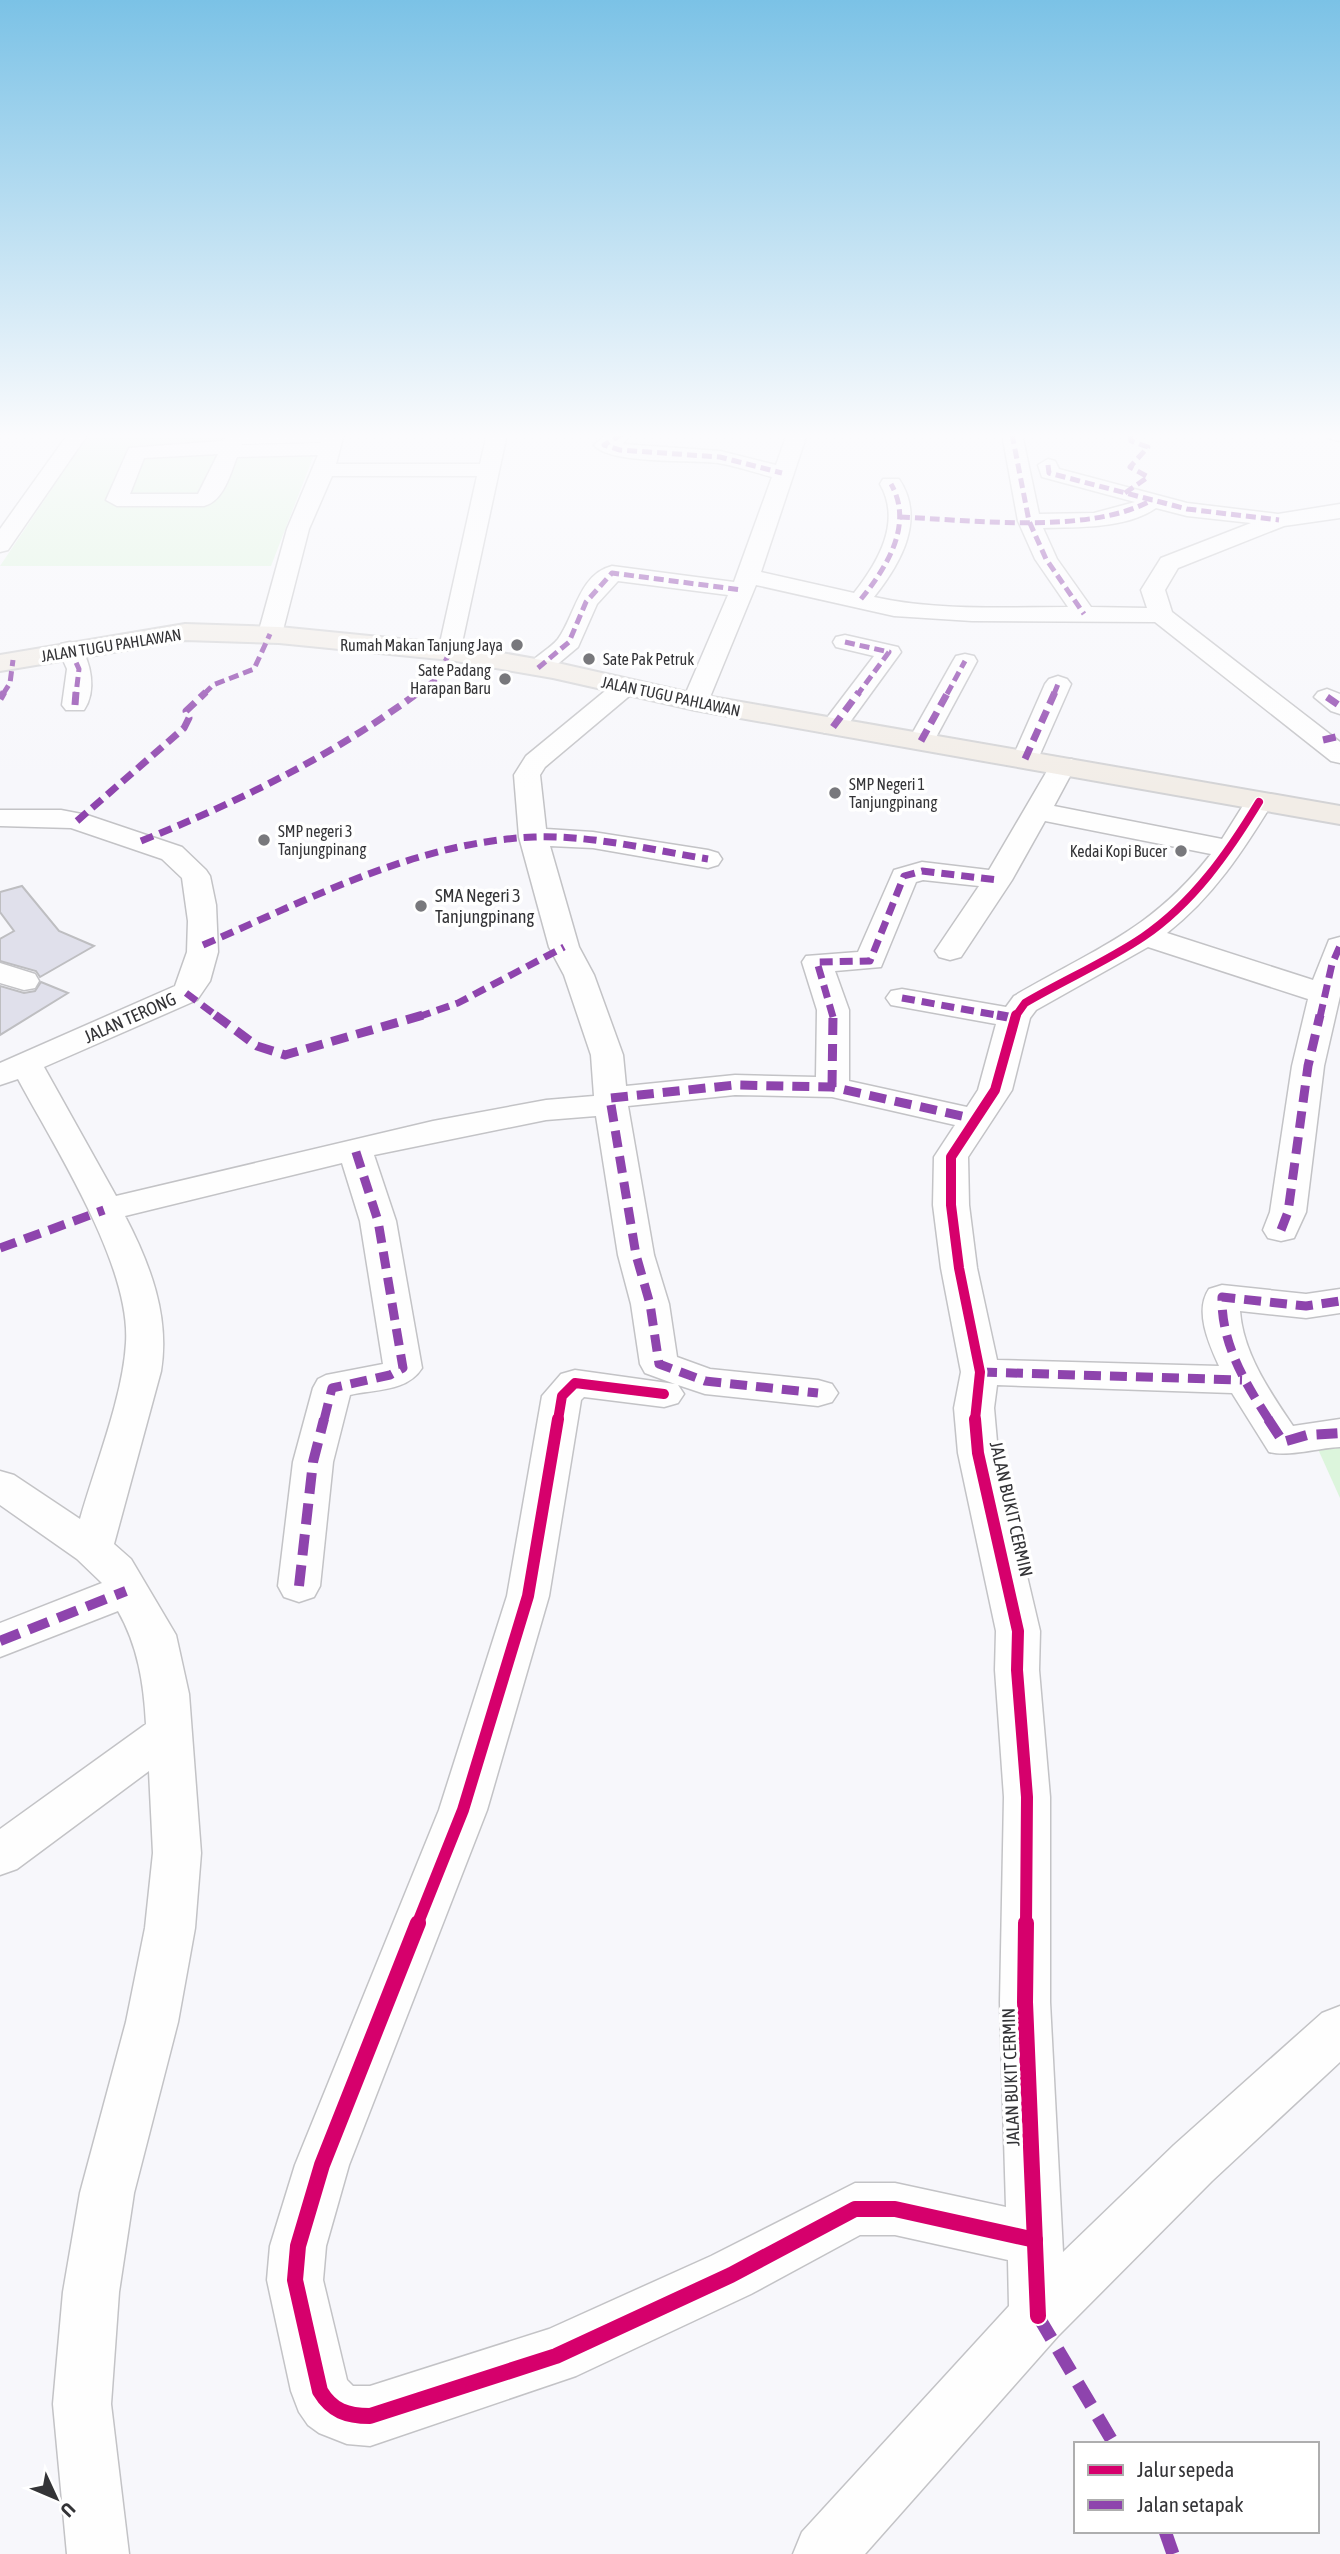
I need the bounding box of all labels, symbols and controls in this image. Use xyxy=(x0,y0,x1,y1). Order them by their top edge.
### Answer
street label: JALAN TUGU PAHLAWAN xyxy=(40,625,182,665)
place label: Rumah Makan Tanjung Jaya xyxy=(340,636,503,655)
marker: Rumah Makan Tanjung Jaya xyxy=(509,637,525,653)
place label: Sate Pak Petruk xyxy=(603,650,694,668)
marker: Sate Pak Petruk xyxy=(581,651,597,667)
place label: Sate Padang Harapan Baru xyxy=(410,661,491,698)
marker: Sate Padang Harapan Baru xyxy=(497,671,513,687)
street label: JALAN TUGU PAHLAWAN xyxy=(600,672,742,720)
place label: SMP Negeri 1 Tanjungpinang xyxy=(849,775,937,812)
marker: SMP Negeri 1 Tanjungpinang xyxy=(827,785,843,801)
place label: SMP negeri 3 Tanjungpinang xyxy=(278,822,366,859)
marker: SMP negeri 3 Tanjungpinang xyxy=(256,832,272,848)
place label: Kedai Kopi Bucer xyxy=(1070,842,1167,861)
marker: Kedai Kopi Bucer xyxy=(1173,843,1189,859)
place label: SMA Negeri 3 Tanjungpinang xyxy=(435,885,535,927)
marker: SMA Negeri 3 Tanjungpinang xyxy=(413,898,429,914)
street label: JALAN TERONG xyxy=(81,988,179,1047)
street label: JALAN BUKIT CERMIN xyxy=(986,1439,1037,1579)
street label: JALAN BUKIT CERMIN xyxy=(998,2007,1023,2147)
legend xyxy=(1074,2442,1319,2533)
text: Jalur sepeda xyxy=(1137,2457,1234,2481)
north arrow xyxy=(21,2463,91,2533)
text: Jalan setapak xyxy=(1137,2492,1244,2516)
text: U xyxy=(56,2498,80,2521)

